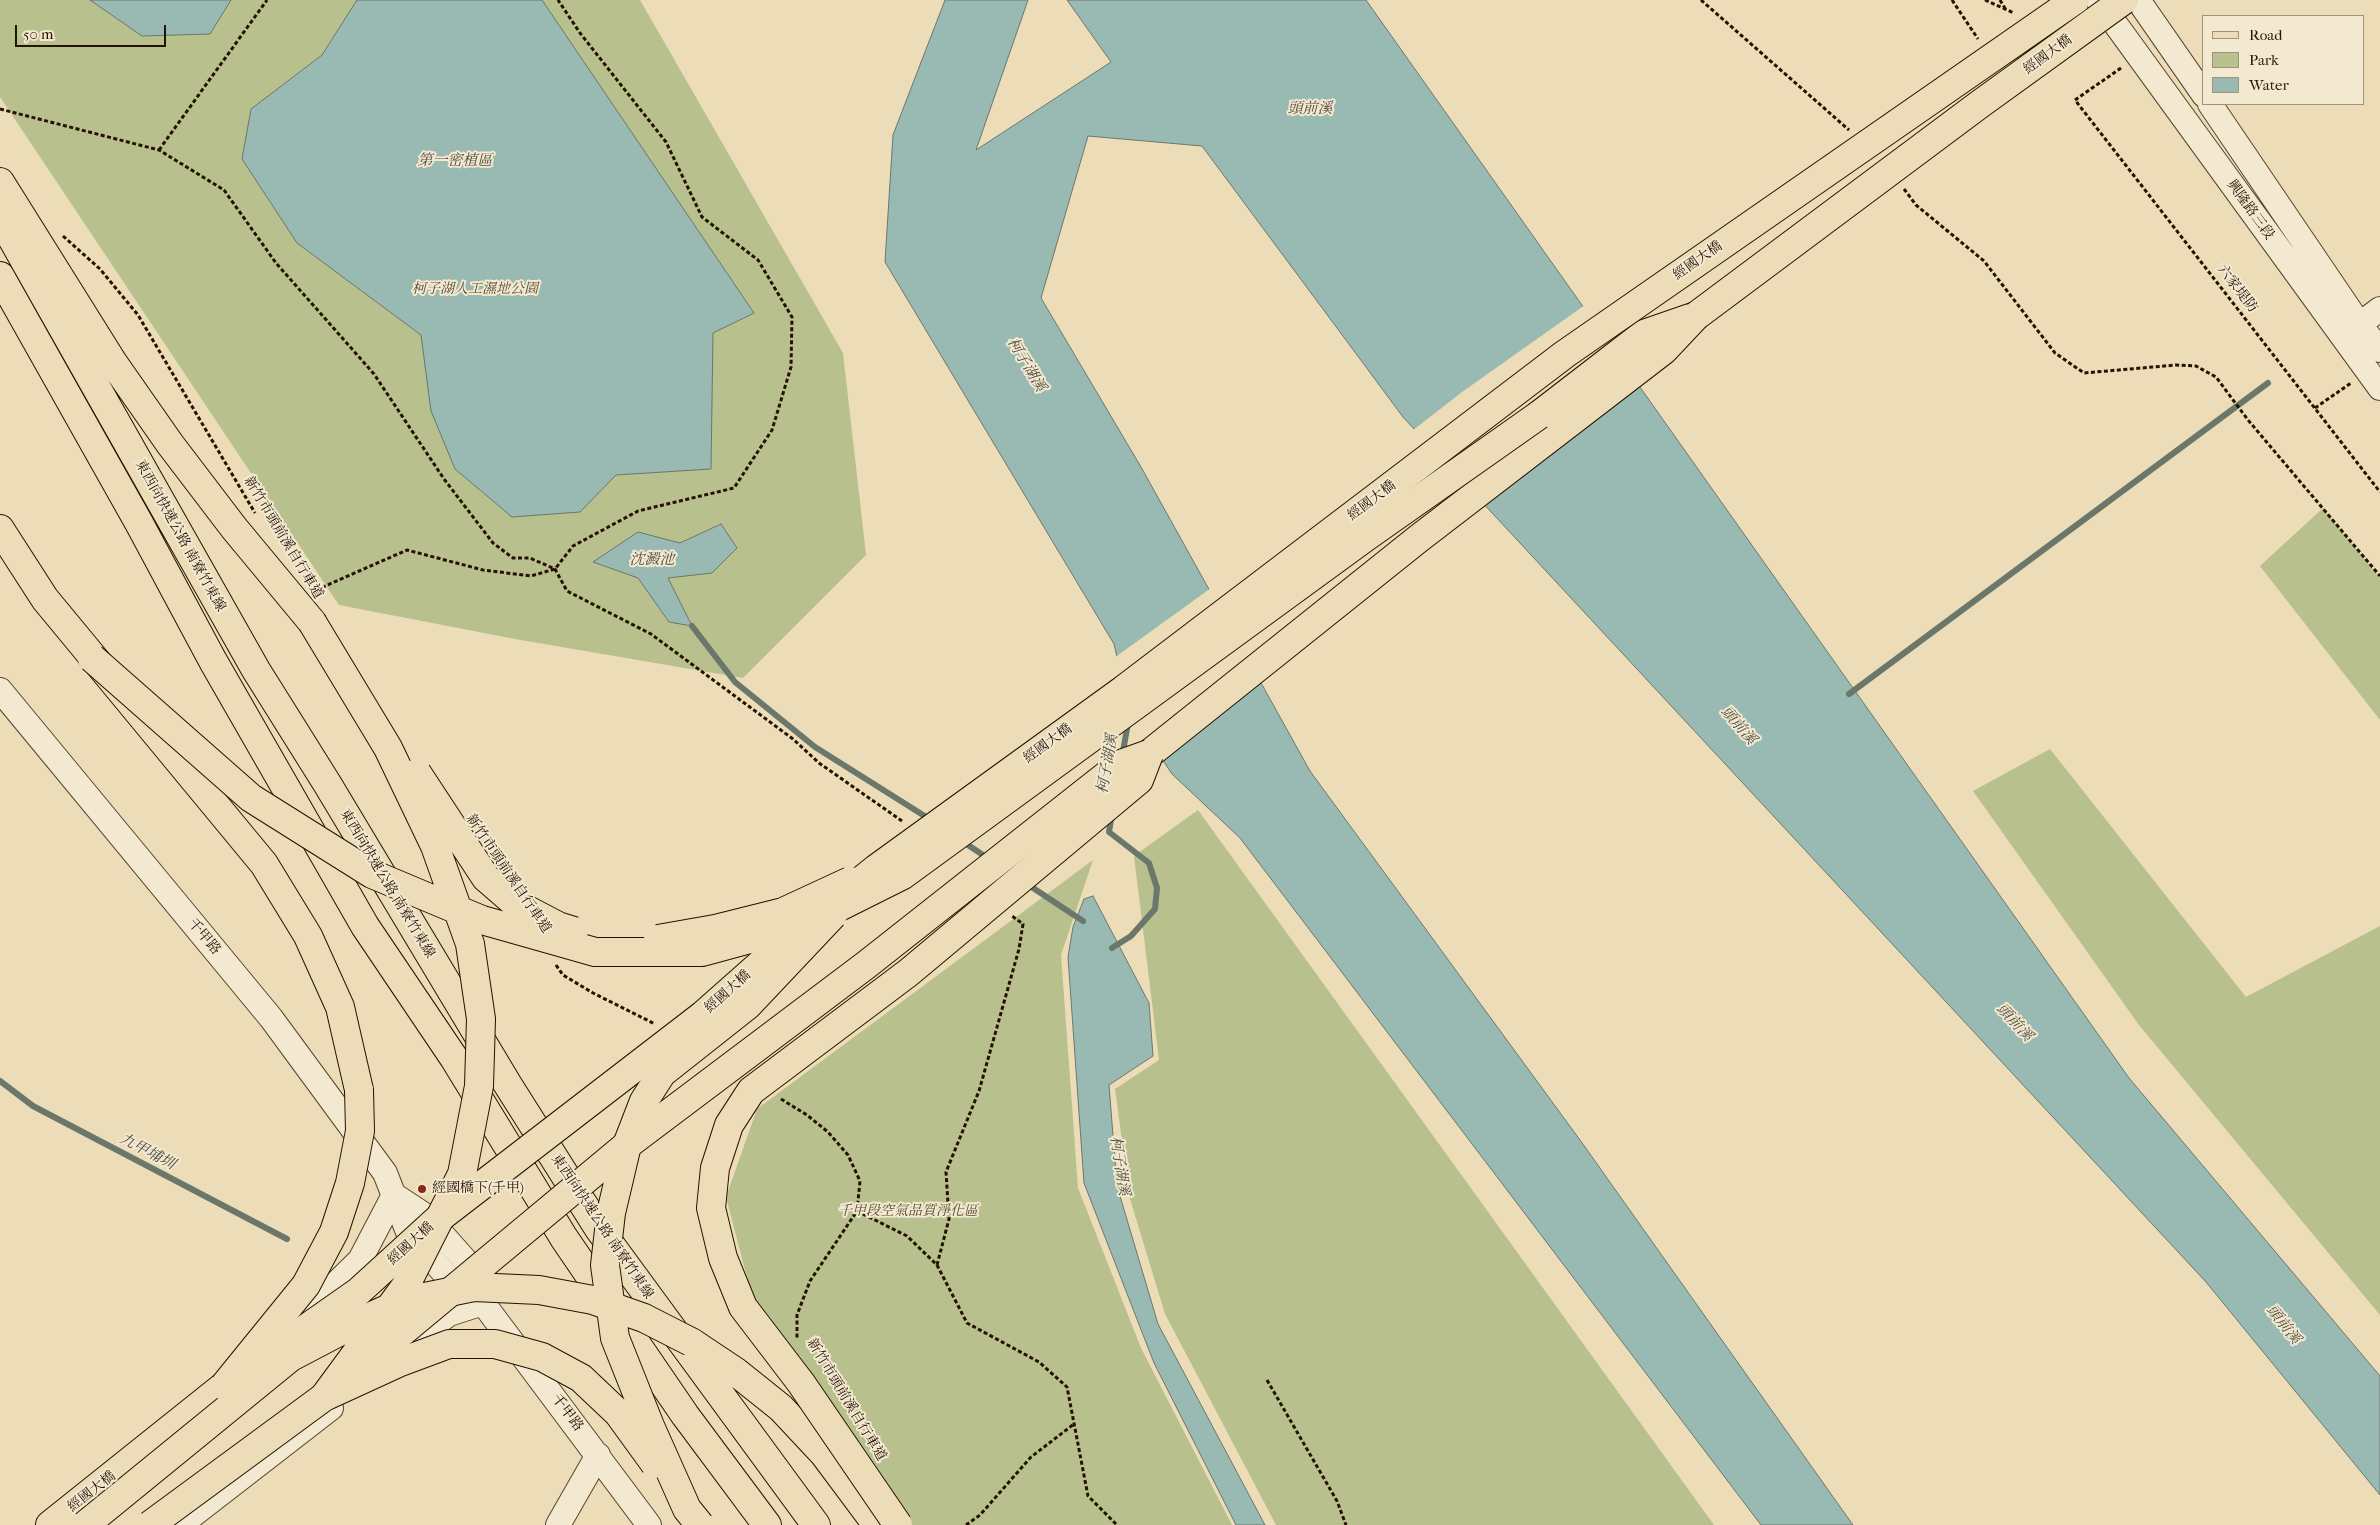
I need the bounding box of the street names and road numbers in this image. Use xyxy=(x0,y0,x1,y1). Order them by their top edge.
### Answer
street label: 經國大橋 xyxy=(2020,32,2076,78)
street label: 興隆路三段 xyxy=(2223,177,2277,243)
street label: 經國大橋 xyxy=(1670,238,1726,284)
street label: 六家堤防 xyxy=(2213,262,2261,316)
street label: 東西向快速公路 南寮竹東線 xyxy=(131,457,229,615)
street label: 新竹市頭前溪自行車道 xyxy=(240,474,326,602)
street label: 經國大橋 xyxy=(1345,477,1399,525)
street label: 經國大橋 xyxy=(1020,721,1076,767)
street label: 東西向快速公路 南寮竹東線 xyxy=(336,806,438,962)
street label: 新竹市頭前溪自行車道 xyxy=(462,811,554,937)
street label: 千甲路 xyxy=(184,916,224,958)
street label: 經國大橋 xyxy=(702,967,754,1017)
street label: 東西向快速公路 南寮竹東線 xyxy=(547,1151,657,1303)
street label: 經國大橋 xyxy=(385,1219,437,1269)
street label: 新竹市頭前溪自行車道 xyxy=(803,1336,889,1464)
street label: 千甲路 xyxy=(548,1391,586,1435)
street label: 經國大橋 xyxy=(65,1468,119,1516)

